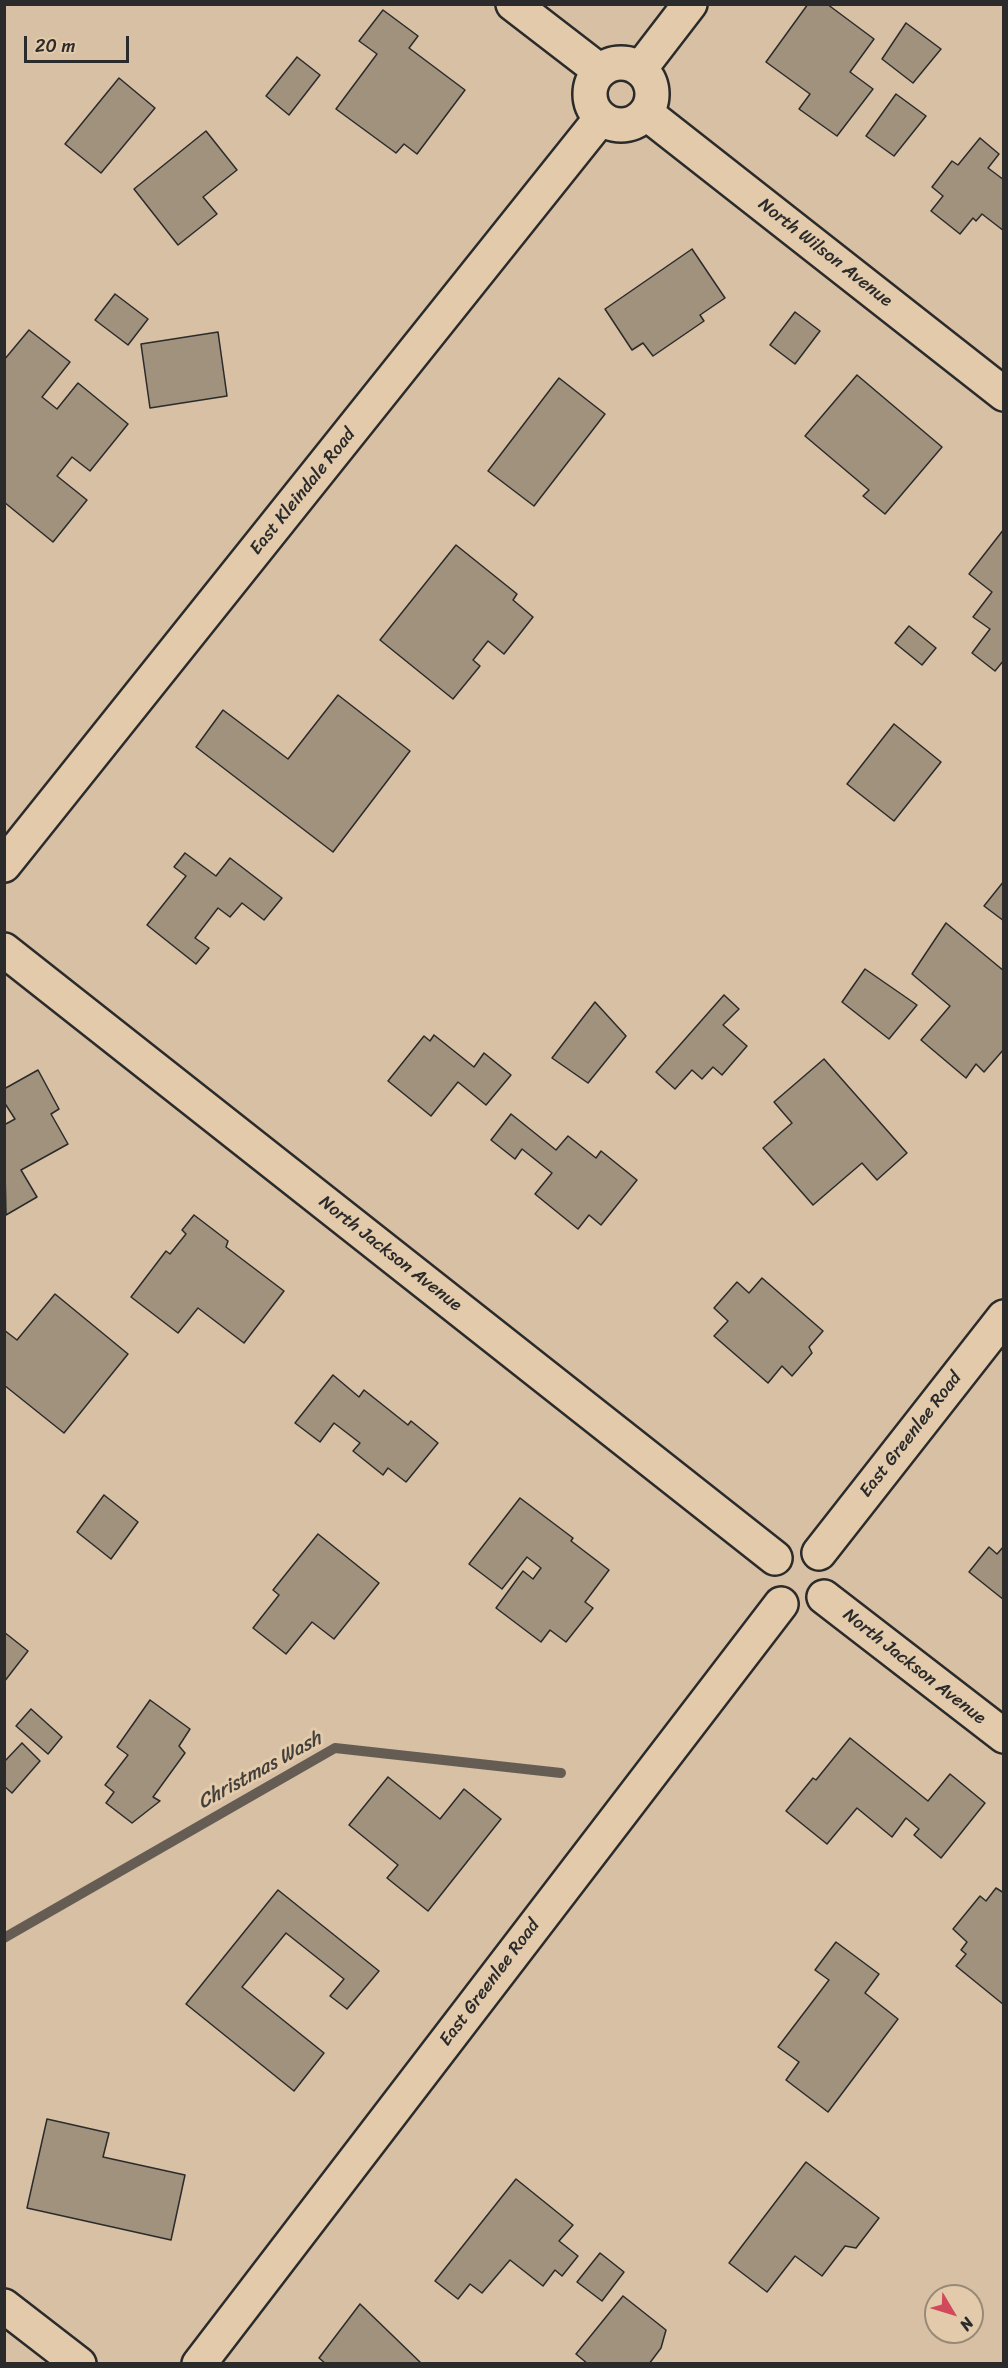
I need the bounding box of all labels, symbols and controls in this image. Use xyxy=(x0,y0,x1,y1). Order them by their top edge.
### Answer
scale bar xyxy=(27,24,132,62)
text: 20 m xyxy=(35,30,75,62)
street label: North Wilson Avenue xyxy=(754,194,896,312)
street label: East Kleindale Road xyxy=(246,425,360,559)
street label: North Jackson Avenue xyxy=(314,1192,466,1316)
street label: East Greenlee Road xyxy=(855,1368,967,1502)
street label: North Jackson Avenue xyxy=(838,1605,990,1729)
water label: Christmas Wash xyxy=(194,1727,326,1815)
street label: East Greenlee Road xyxy=(435,1915,545,2051)
north arrow xyxy=(924,2284,984,2344)
text: N xyxy=(952,2311,982,2337)

